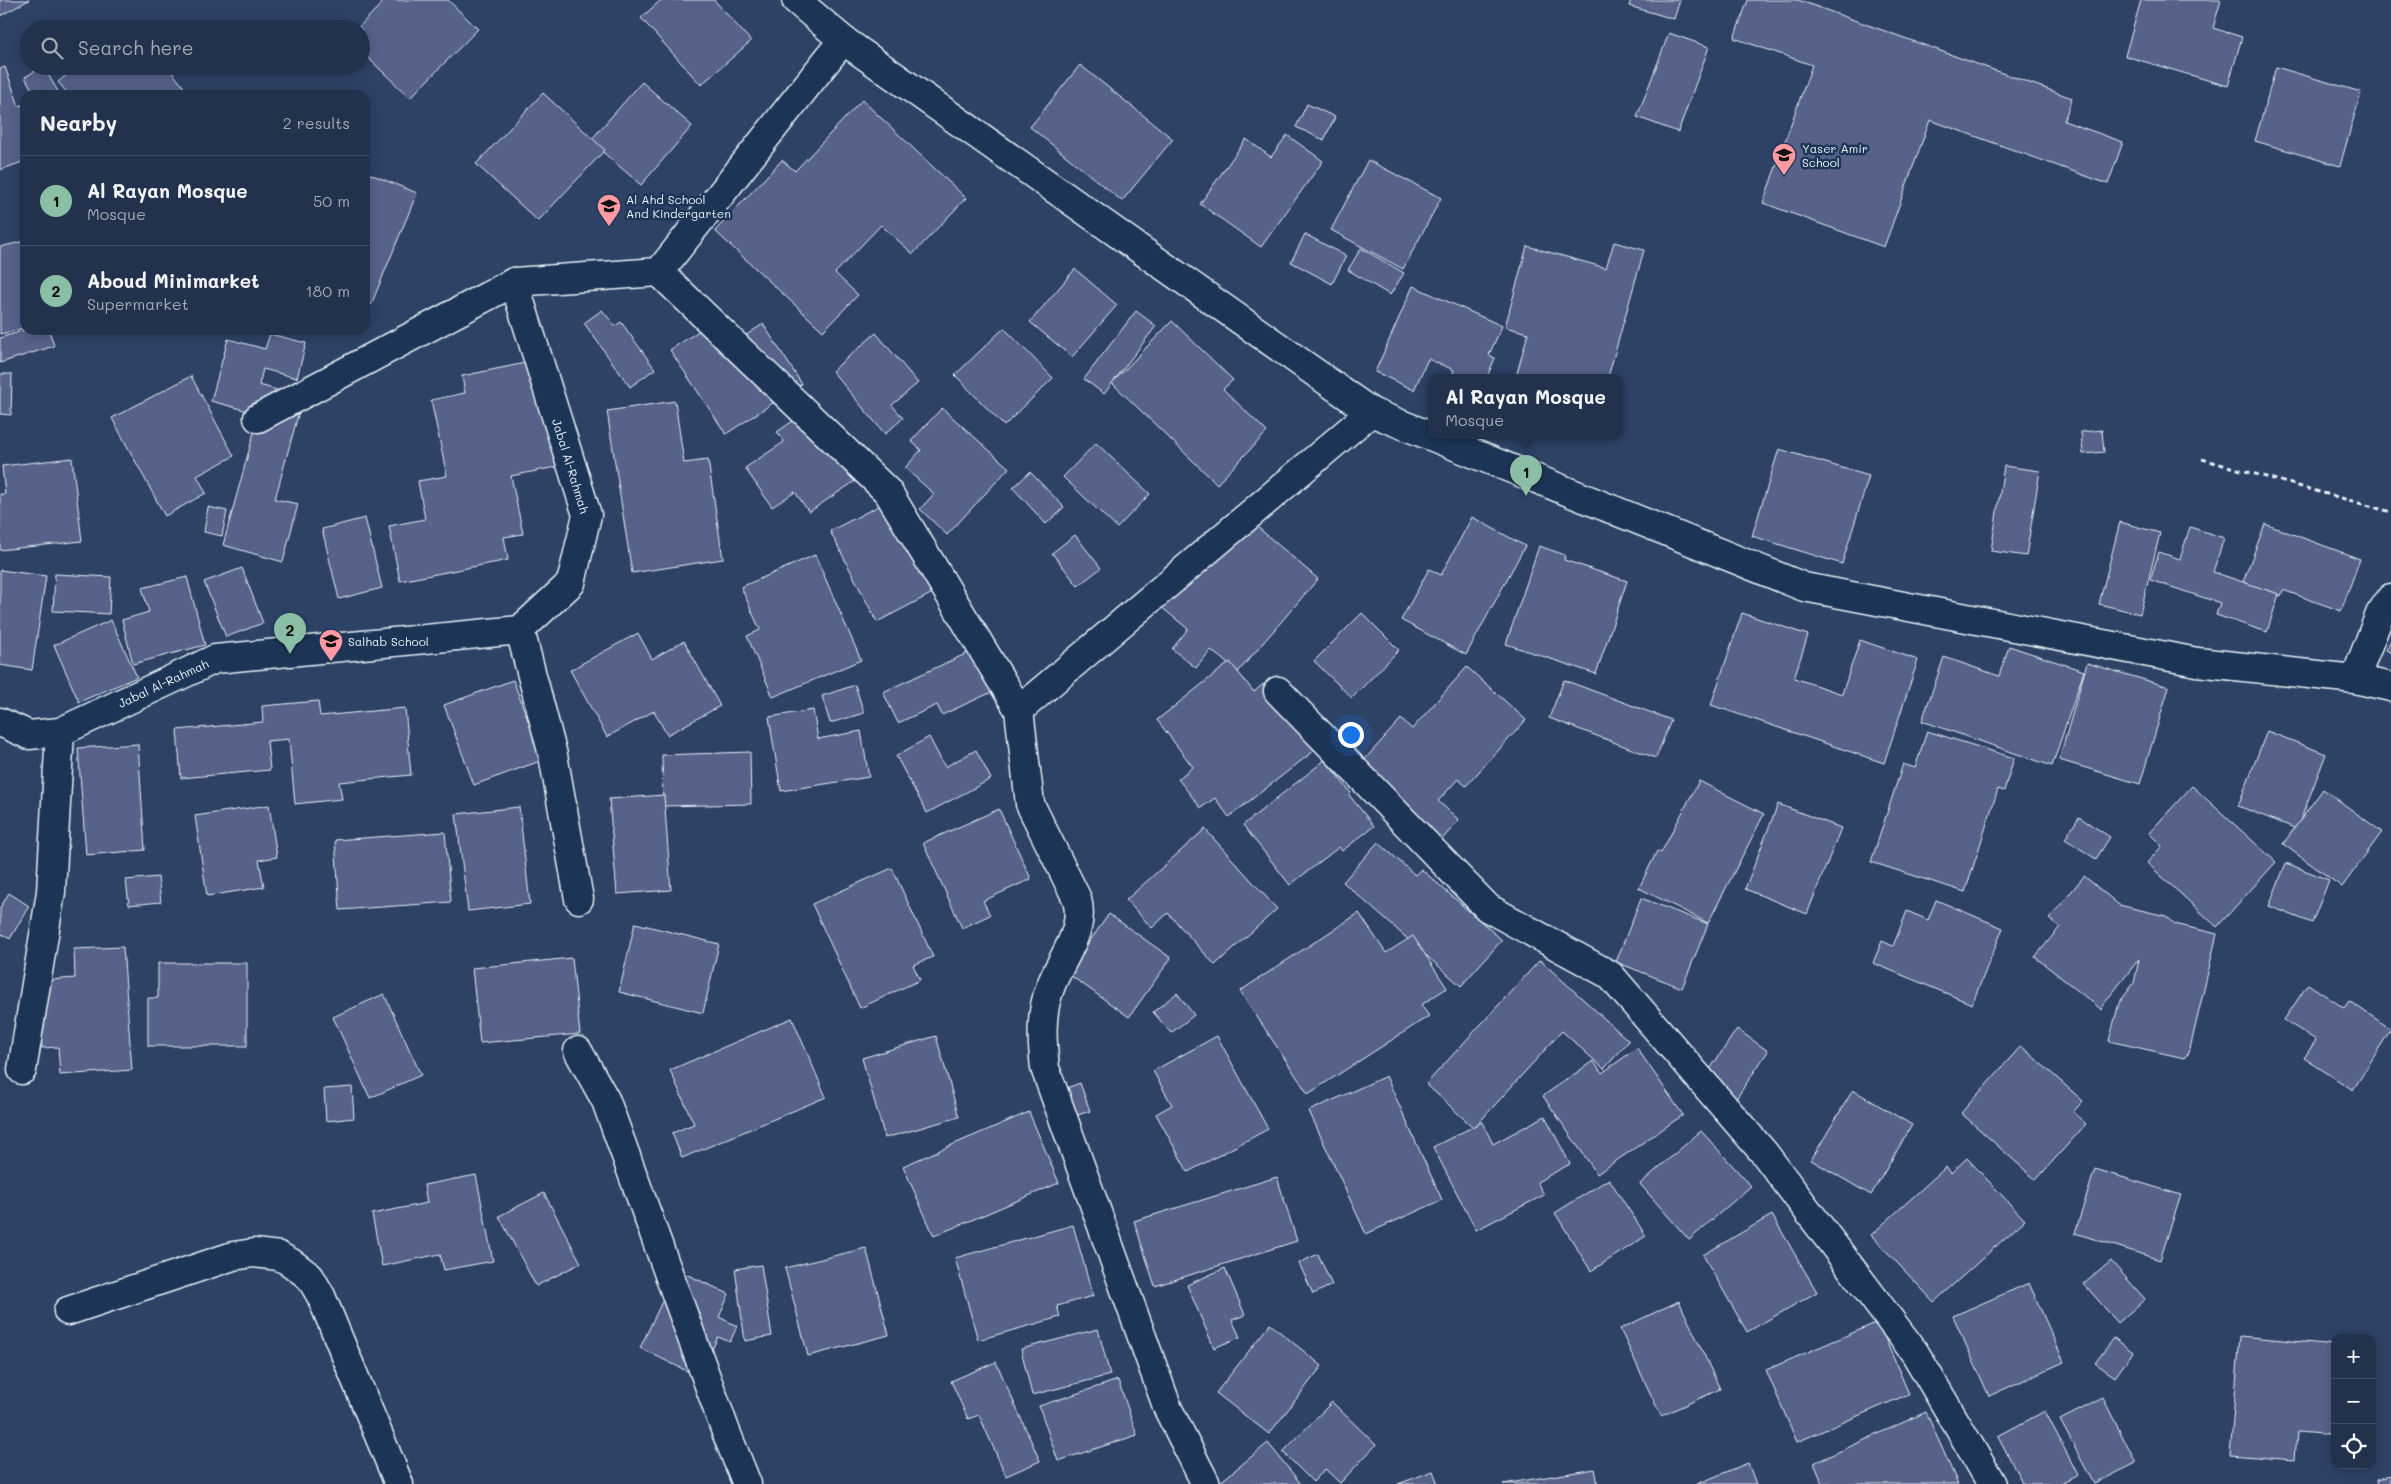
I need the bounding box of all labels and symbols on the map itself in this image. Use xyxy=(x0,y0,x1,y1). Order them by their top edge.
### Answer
place label: Yaser Amir School xyxy=(1802,140,1868,170)
school or university icon: Yaser Amir School xyxy=(1771,142,1797,176)
place label: Al Ahd School And Kindergarten xyxy=(626,191,731,221)
school or university icon: Al Ahd School And Kindergarten xyxy=(596,193,622,227)
street label: Jabal Al-Rahmah xyxy=(549,417,593,515)
pin: 1 xyxy=(1510,455,1542,496)
pin: 2 xyxy=(274,613,306,654)
school or university icon: Salhab School xyxy=(318,628,344,662)
place label: Salhab School xyxy=(348,633,429,649)
street label: Jabal Al-Rahmah xyxy=(115,655,211,711)
your location xyxy=(1338,722,1364,748)

